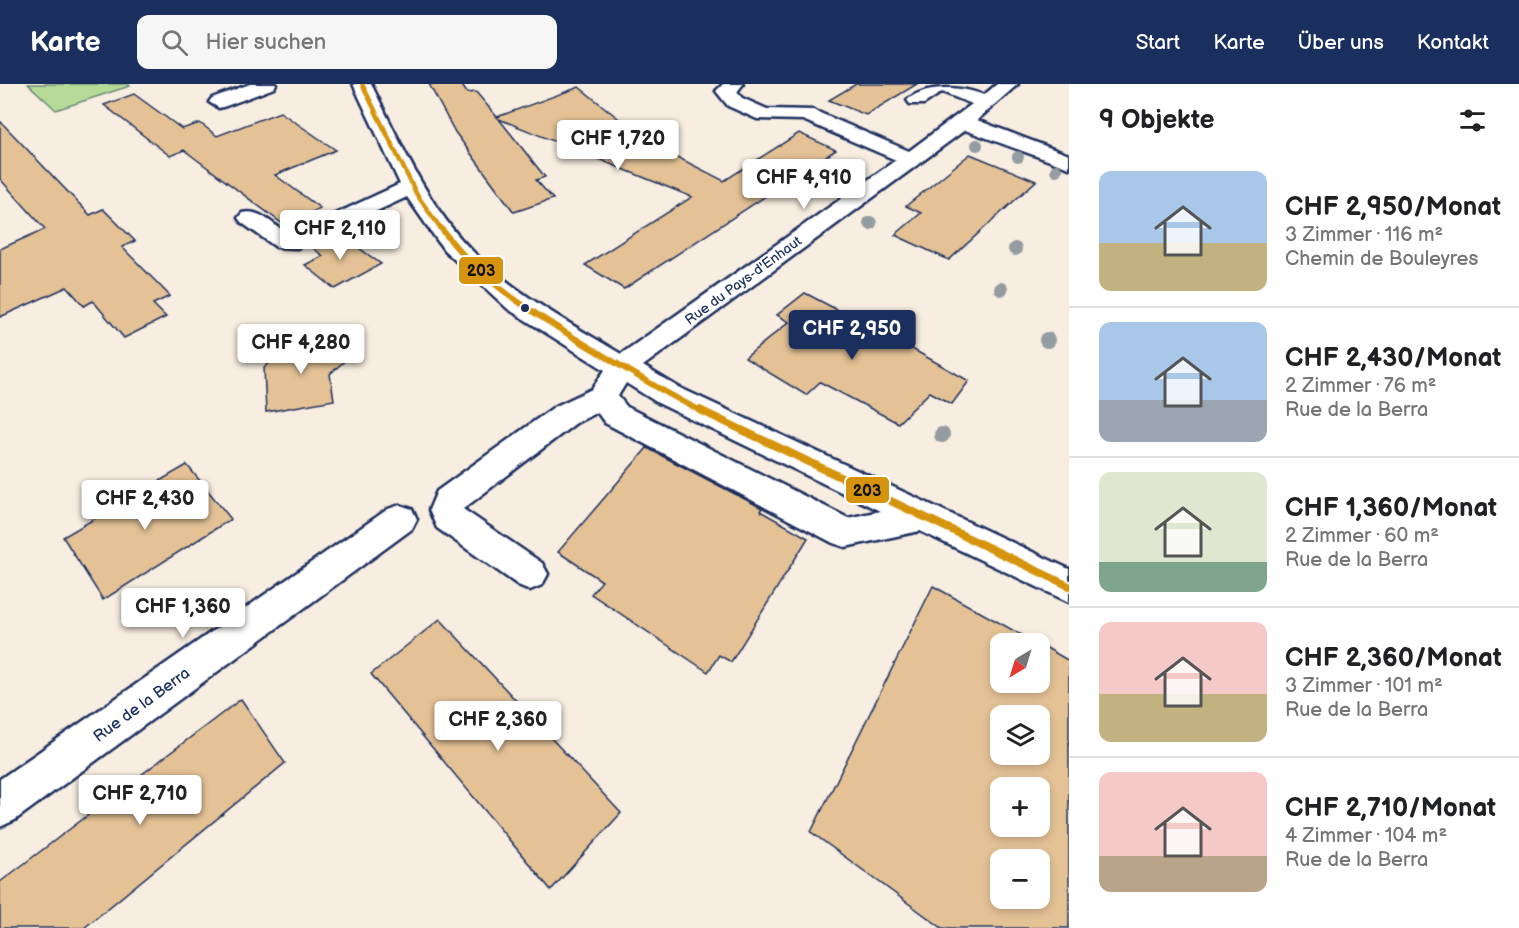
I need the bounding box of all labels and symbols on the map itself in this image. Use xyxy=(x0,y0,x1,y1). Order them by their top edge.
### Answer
pin: CHF 1,720 xyxy=(549,120,687,171)
pin: CHF 4,910 xyxy=(735,159,873,210)
pin: CHF 2,110 xyxy=(271,210,409,261)
street label: Rue du Pays-d'Enhaut xyxy=(682,232,805,328)
line badge: 203 xyxy=(458,256,504,285)
text: 203 xyxy=(467,262,495,281)
unlabelled marker xyxy=(519,302,531,314)
pin: CHF 2,950 xyxy=(783,310,921,361)
pin: CHF 4,280 xyxy=(232,324,370,375)
line badge: 203 xyxy=(845,476,890,504)
pin: CHF 2,430 xyxy=(76,480,214,531)
text: 203 xyxy=(853,482,881,501)
pin: CHF 1,360 xyxy=(114,588,252,639)
north arrow xyxy=(990,633,1050,693)
street label: Rue de la Berra xyxy=(90,664,194,747)
pin: CHF 2,360 xyxy=(429,701,567,752)
pin: CHF 2,710 xyxy=(71,775,209,826)

